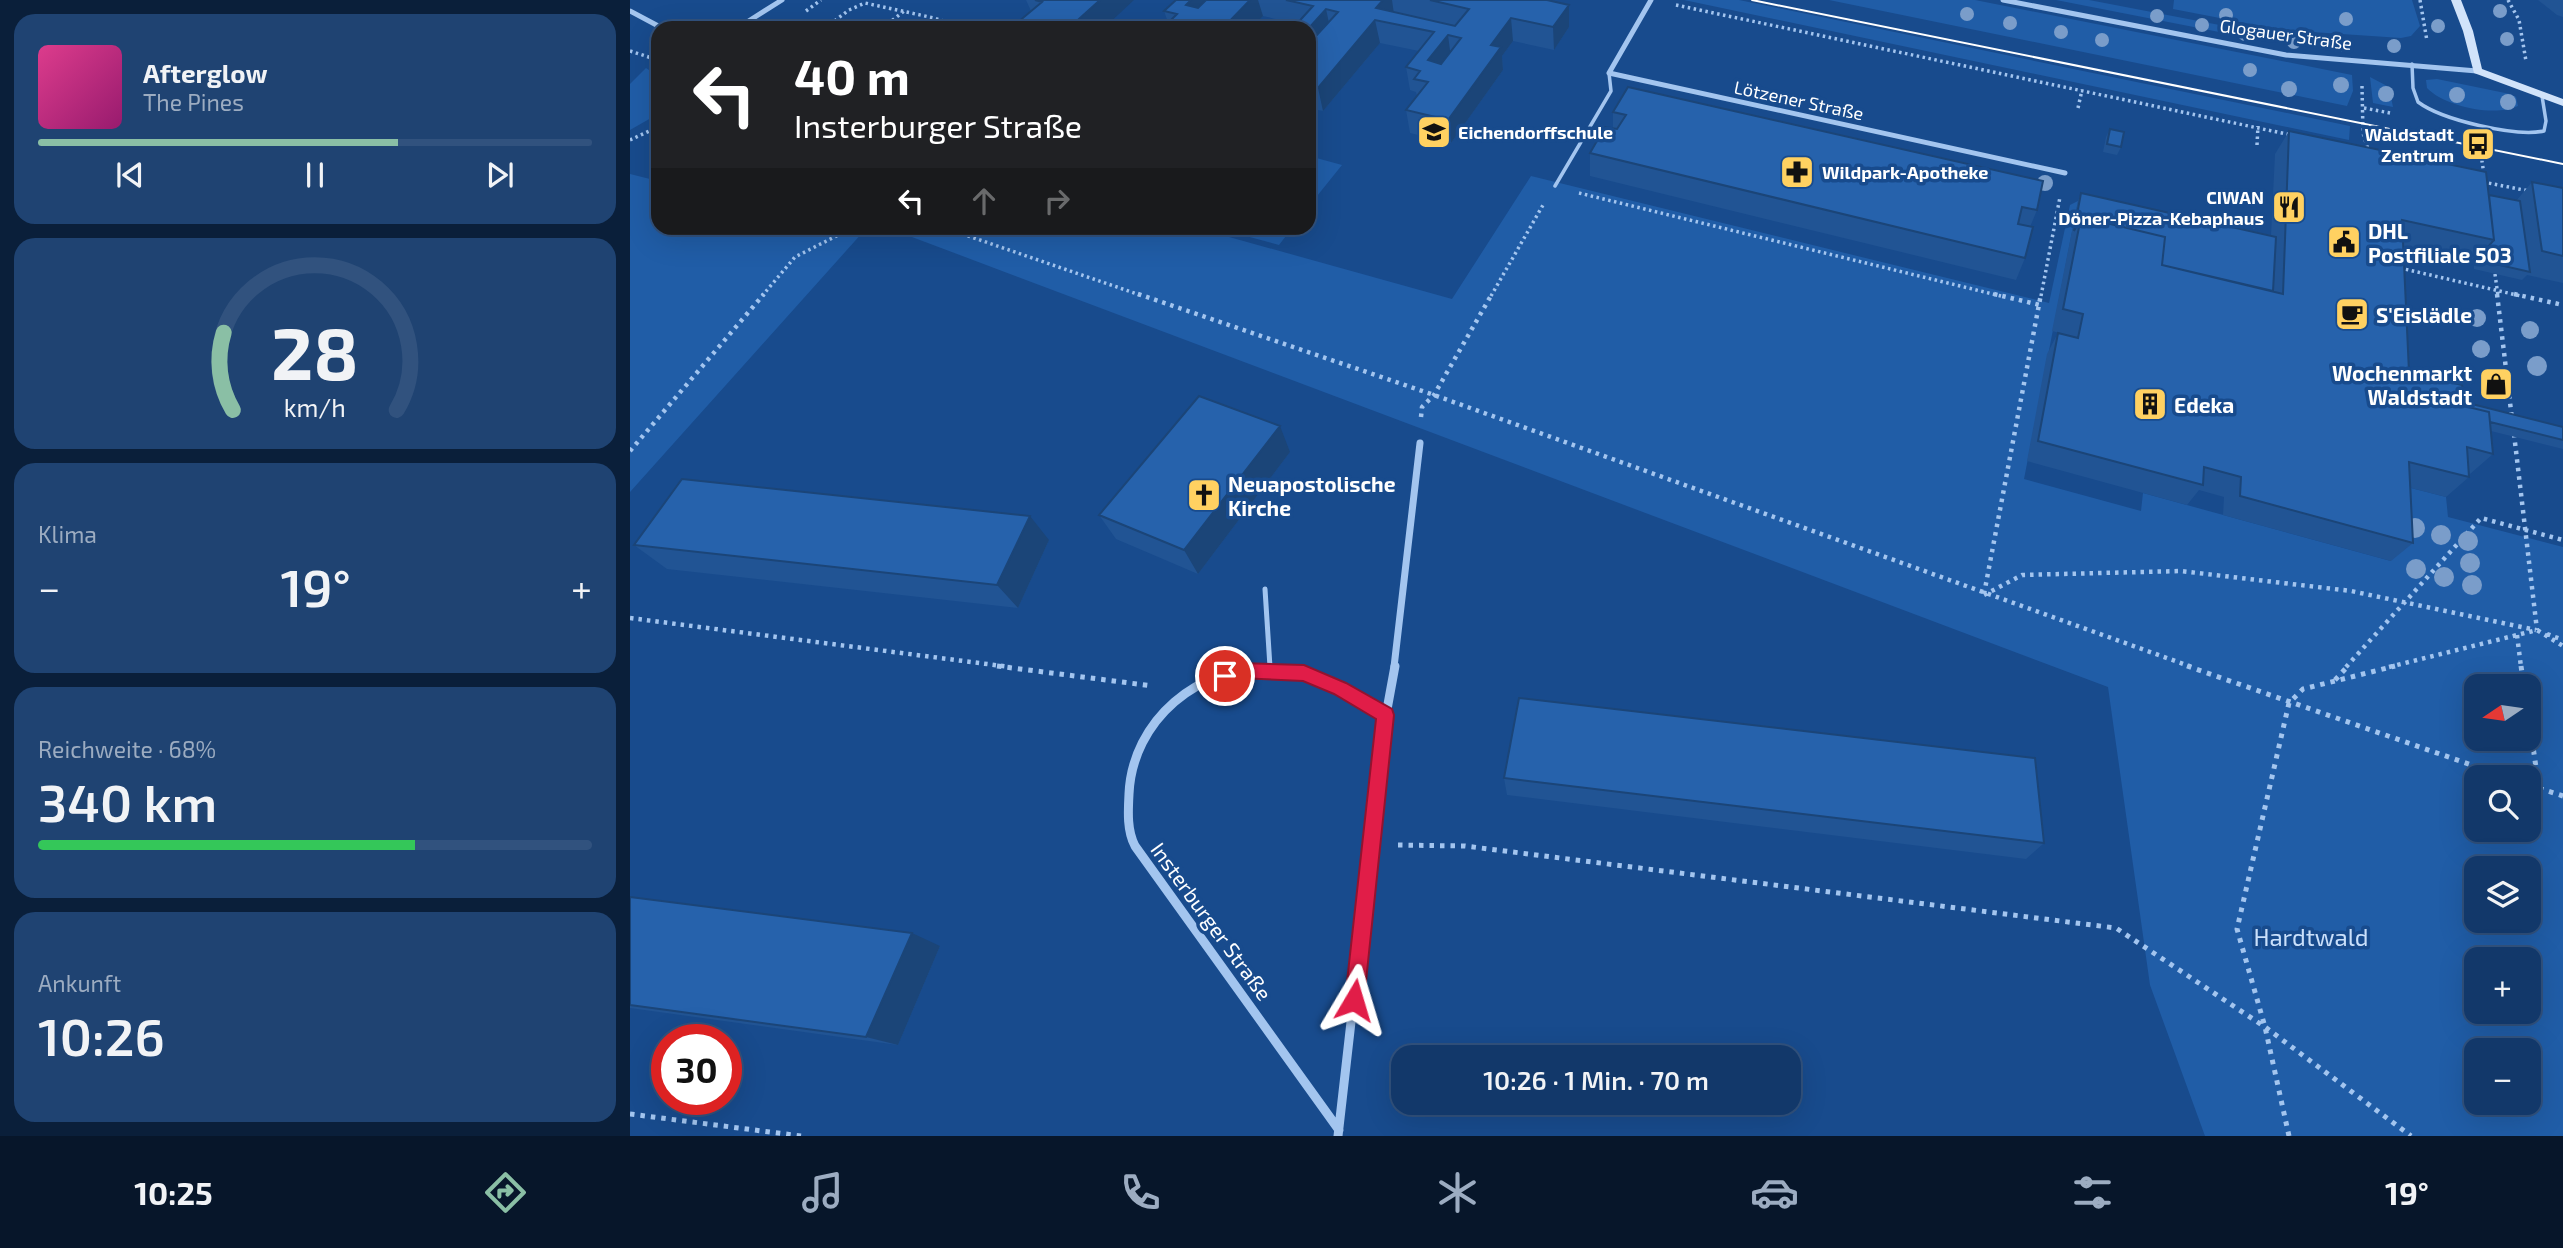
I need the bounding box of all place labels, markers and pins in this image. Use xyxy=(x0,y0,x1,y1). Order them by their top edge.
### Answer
school or university icon: Eichendorffschule xyxy=(1415,113,1453,151)
place label: Eichendorffschule xyxy=(1458,121,1613,143)
place label: Waldstadt Zentrum xyxy=(2364,123,2455,166)
bus stop icon: Waldstadt Zentrum xyxy=(2459,125,2497,163)
pharmacy icon: Wildpark-Apotheke xyxy=(1778,153,1816,191)
place label: Wildpark-Apotheke xyxy=(1822,161,1988,183)
place label: CIWAN Döner-Pizza-Kebaphaus xyxy=(2058,186,2264,229)
restaurant icon: CIWAN Döner-Pizza-Kebaphaus xyxy=(2270,188,2308,226)
place label: DHL Postfiliale 503 xyxy=(2368,218,2512,267)
public building icon: DHL Postfiliale 503 xyxy=(2325,223,2363,261)
cafe icon: S'Eislädle xyxy=(2333,295,2371,333)
place label: S'Eislädle xyxy=(2376,302,2472,327)
place label: Wochenmarkt Waldstadt xyxy=(2332,360,2472,409)
shop icon: Wochenmarkt Waldstadt xyxy=(2477,365,2515,403)
building icon: Edeka xyxy=(2131,385,2169,423)
place label: Edeka xyxy=(2174,392,2234,417)
place label: Neuapostolische Kirche xyxy=(1228,471,1396,520)
church icon: Neuapostolische Kirche xyxy=(1185,476,1223,514)
pin xyxy=(1195,646,1255,706)

